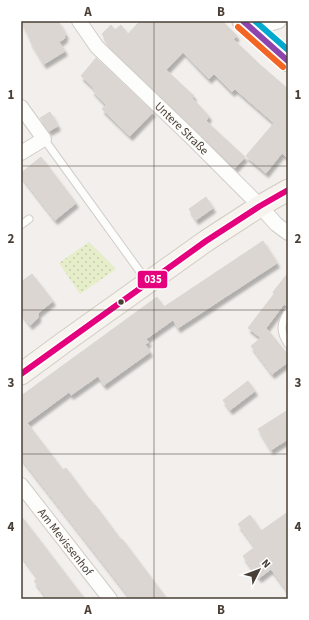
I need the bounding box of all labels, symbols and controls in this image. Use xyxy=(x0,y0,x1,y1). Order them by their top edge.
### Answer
text: A xyxy=(83,3,92,21)
text: B xyxy=(217,3,225,21)
text: 1 xyxy=(8,86,15,104)
text: 1 xyxy=(295,86,302,104)
street label: Untere Straße xyxy=(150,98,212,159)
text: 2 xyxy=(8,230,15,248)
text: 2 xyxy=(295,230,302,248)
line badge: 035 xyxy=(137,270,168,289)
text: 035 xyxy=(144,272,162,287)
unlabelled marker xyxy=(116,297,126,307)
text: 3 xyxy=(8,374,15,392)
text: 3 xyxy=(295,374,302,392)
street label: Am Mevissenhof xyxy=(33,505,97,580)
text: 4 xyxy=(8,518,15,536)
text: 4 xyxy=(295,518,302,536)
north arrow xyxy=(239,550,279,590)
text: N xyxy=(258,556,274,571)
text: A xyxy=(83,601,92,619)
text: B xyxy=(217,601,225,619)

